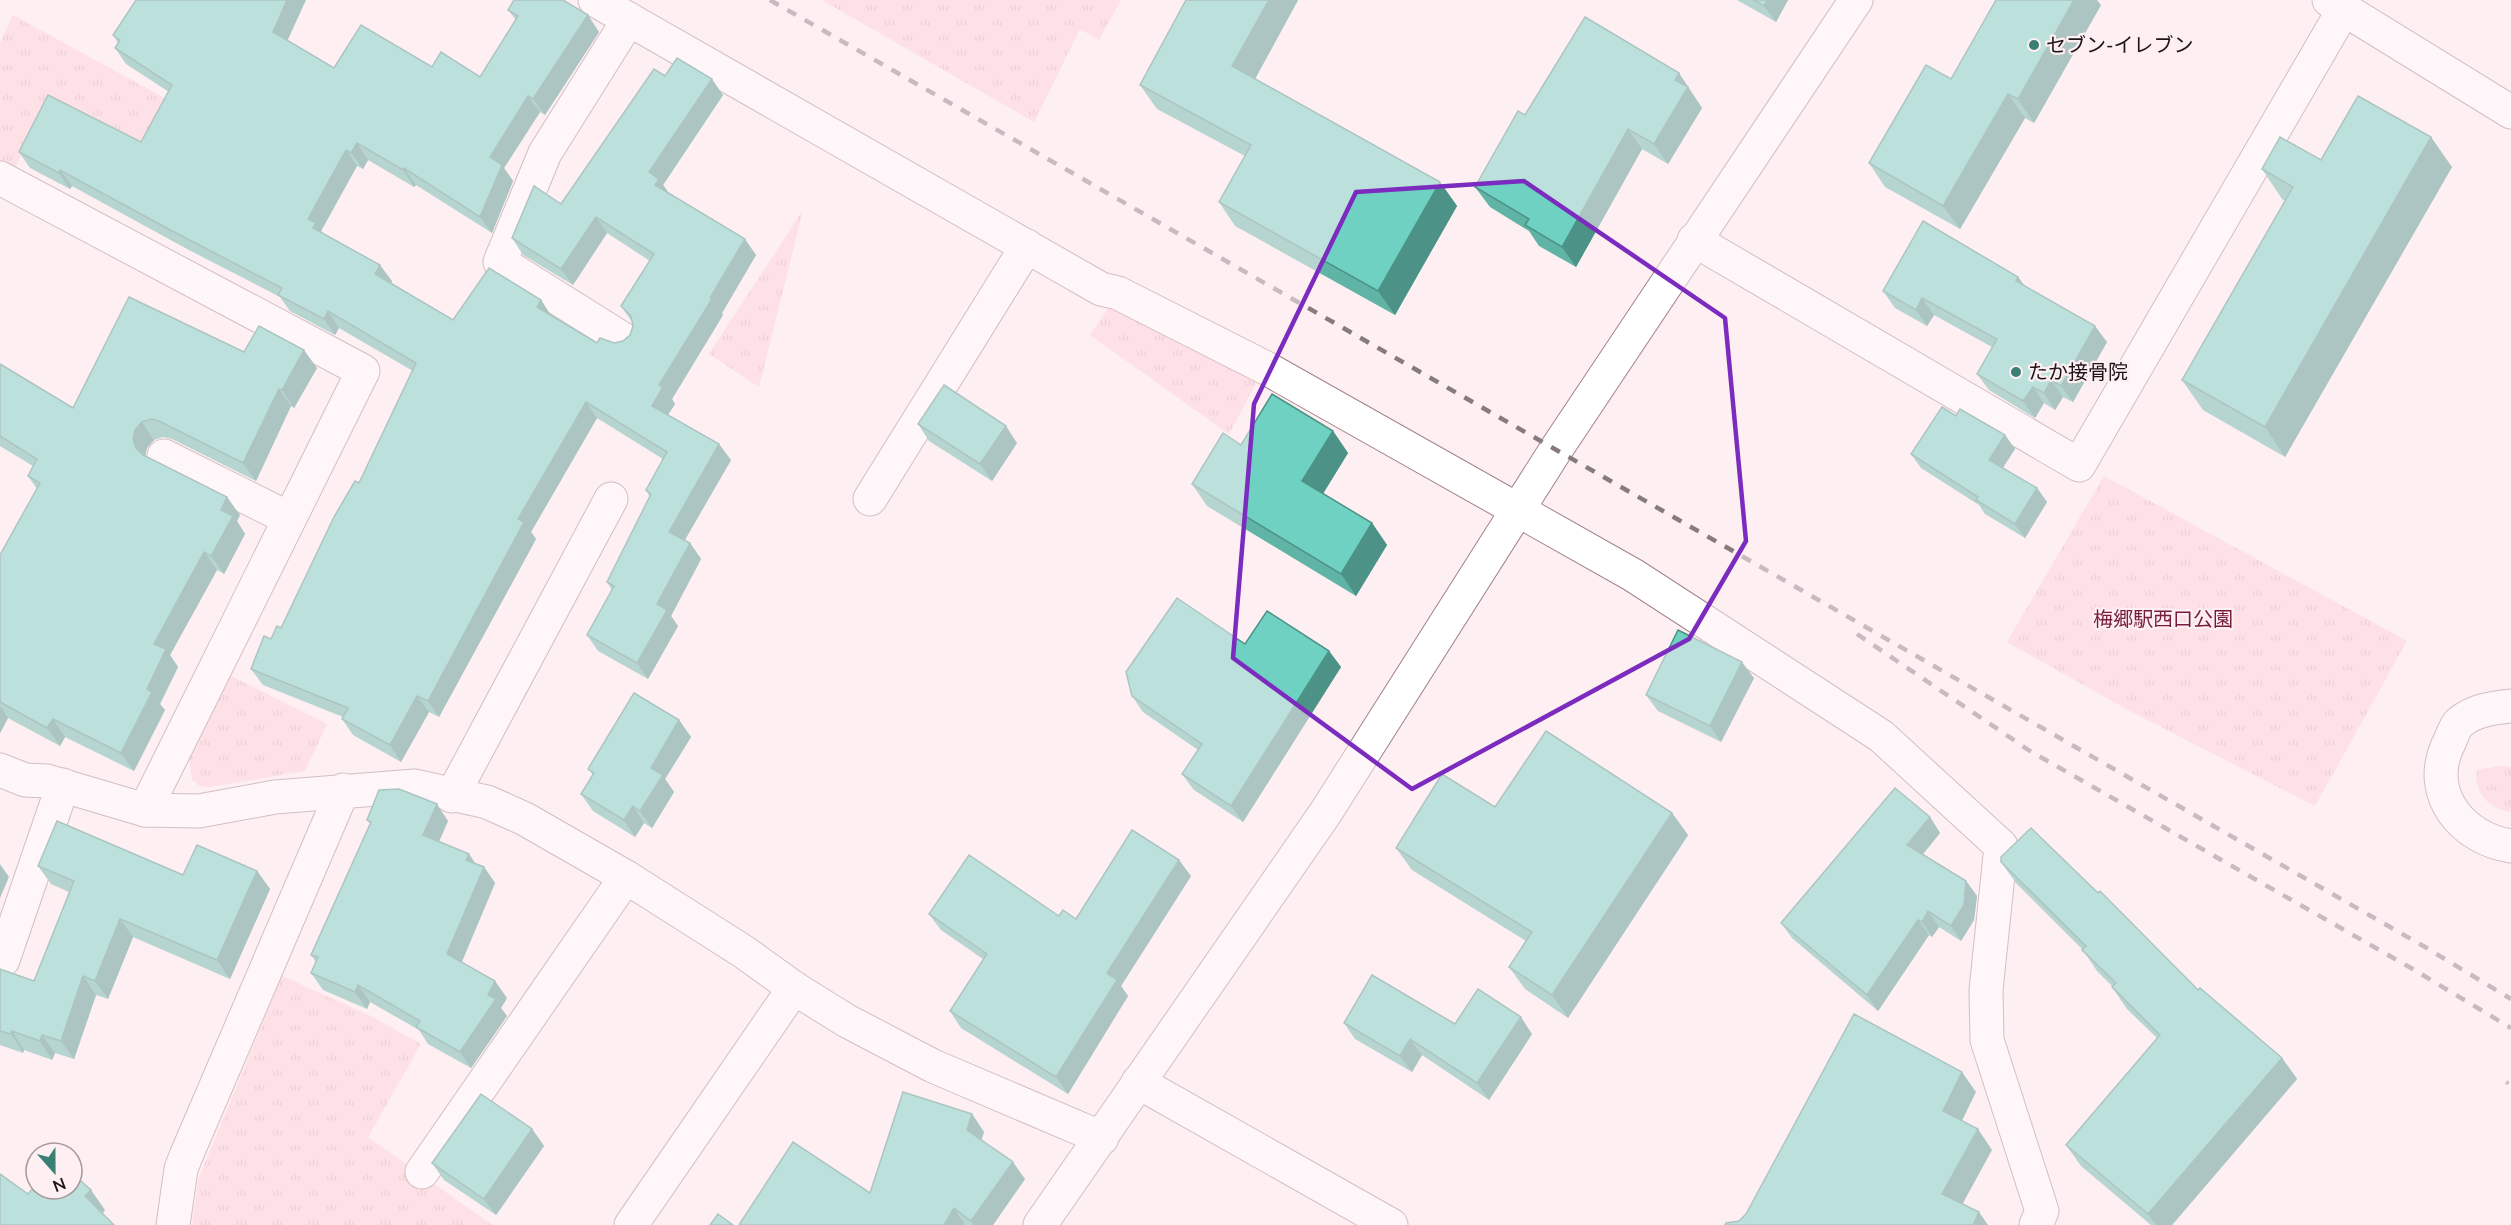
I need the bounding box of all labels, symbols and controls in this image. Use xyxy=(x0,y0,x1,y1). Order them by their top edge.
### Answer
place label: セブン-イレブン xyxy=(2046,32,2193,56)
marker: セブン-イレブン xyxy=(2027,38,2041,52)
place label: たか接骨院 xyxy=(2028,359,2128,383)
marker: たか接骨院 xyxy=(2009,365,2023,379)
park label: 梅郷駅西口公園 xyxy=(2093,606,2233,630)
north arrow xyxy=(24,1141,84,1201)
text: N xyxy=(50,1174,69,1197)

